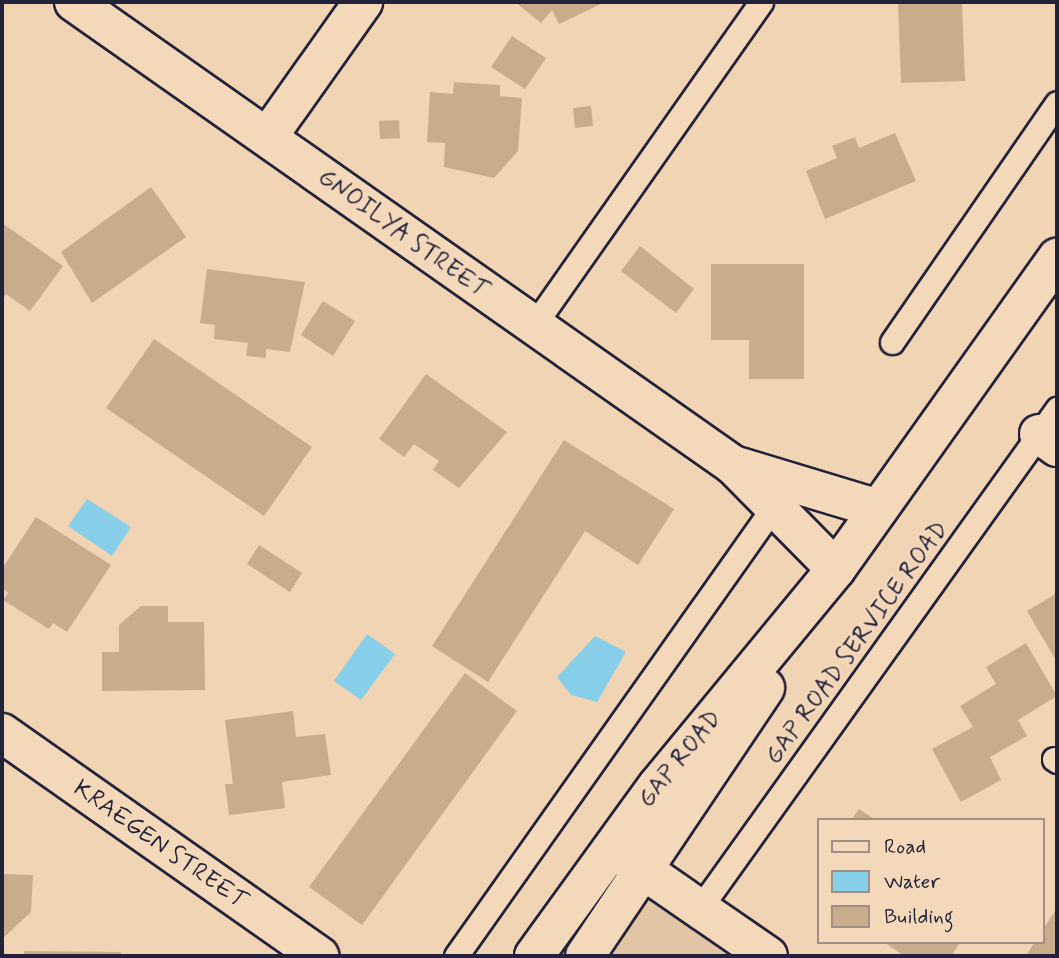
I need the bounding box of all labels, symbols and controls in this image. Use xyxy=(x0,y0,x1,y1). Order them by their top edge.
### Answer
street label: GNOILYA STREET xyxy=(312,162,494,306)
street label: GAP ROAD SERVICE ROAD xyxy=(760,517,954,769)
street label: GAP ROAD xyxy=(633,706,727,812)
street label: KRAEGEN STREET xyxy=(67,774,253,916)
legend xyxy=(818,818,1045,944)
text: Road xyxy=(884,833,926,861)
text: Water xyxy=(884,868,940,896)
text: Building xyxy=(884,903,954,931)

